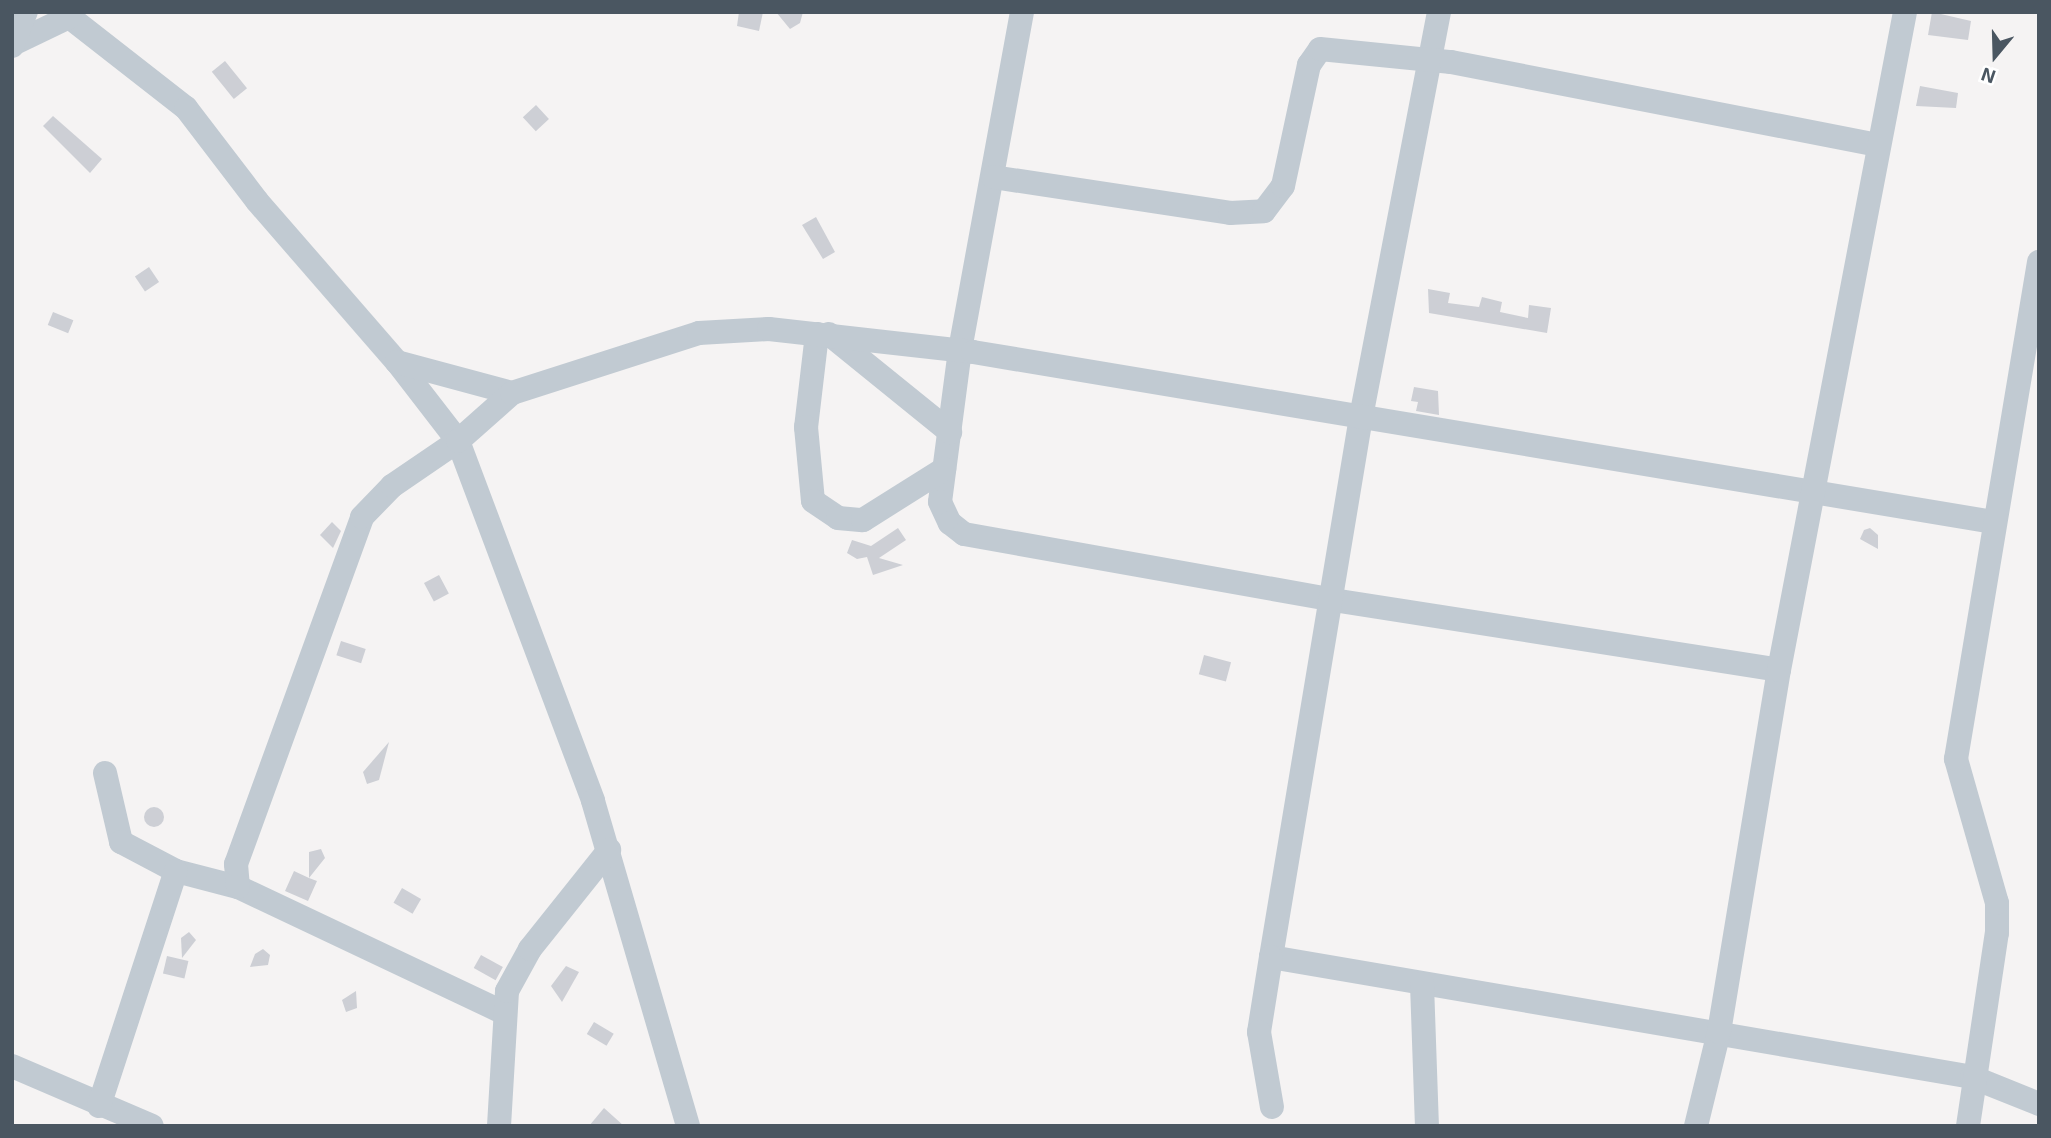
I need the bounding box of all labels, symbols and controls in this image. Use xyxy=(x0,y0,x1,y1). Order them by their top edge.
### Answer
north arrow xyxy=(1960,21,2030,91)
text: N xyxy=(1978,63,1998,89)

